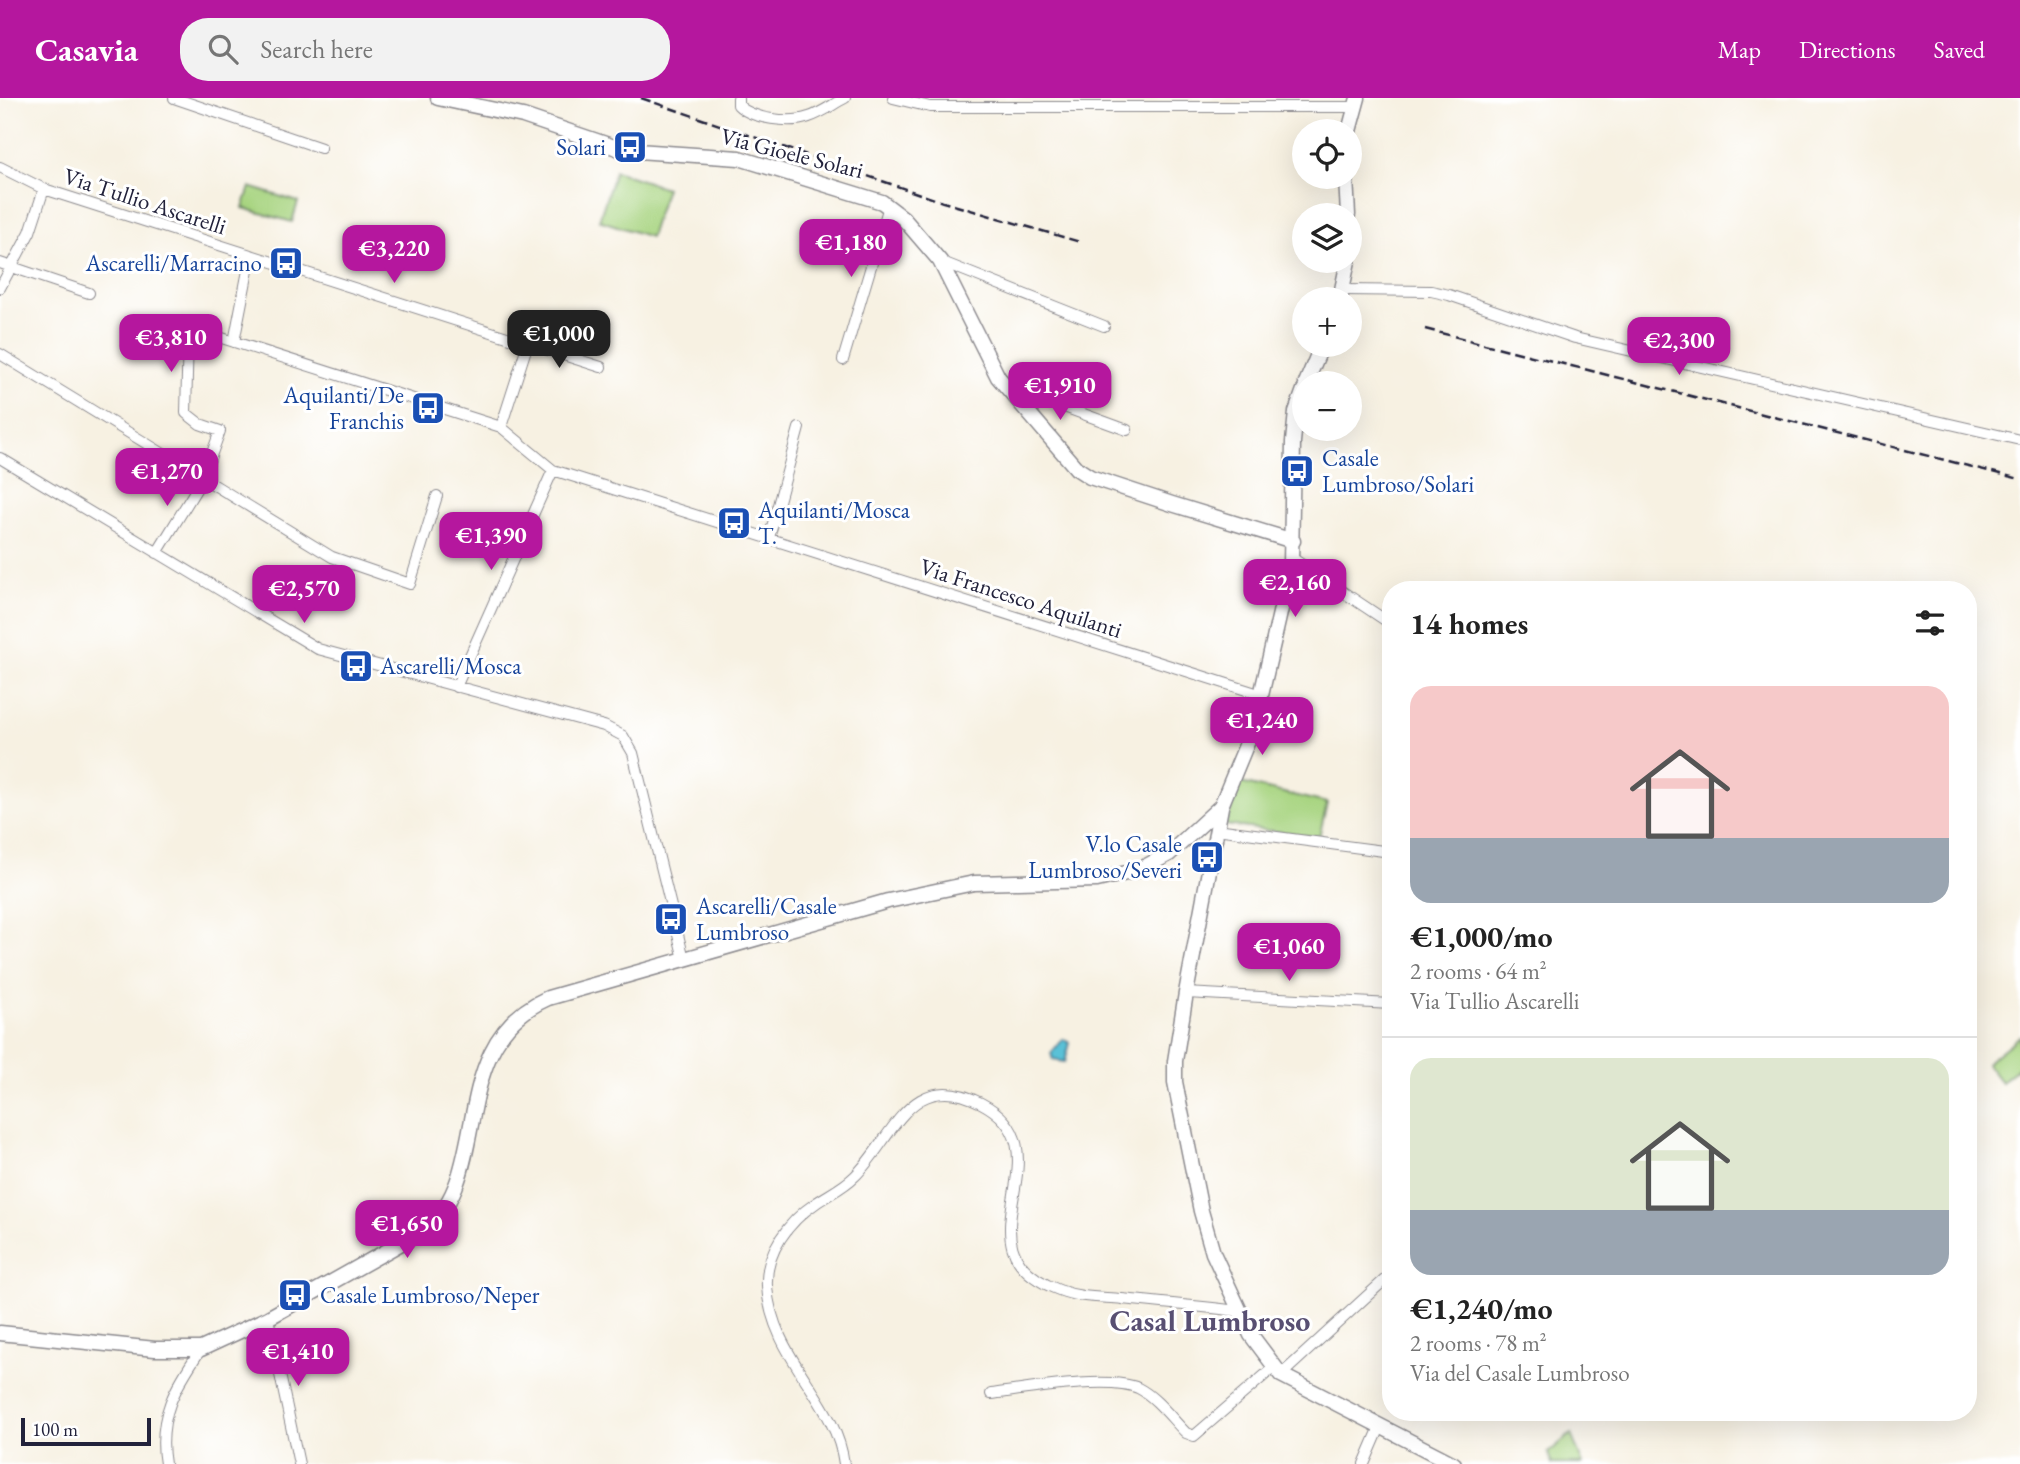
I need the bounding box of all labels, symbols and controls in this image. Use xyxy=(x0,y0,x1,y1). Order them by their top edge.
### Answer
search box xyxy=(180,18,670,81)
text: Casavia xyxy=(35,28,138,71)
icon: search xyxy=(204,30,242,68)
text: Search here xyxy=(260,32,373,66)
text: Map xyxy=(1718,34,1761,65)
text: Directions xyxy=(1799,34,1896,65)
text: Saved xyxy=(1934,34,1985,65)
map controls xyxy=(1292,119,1362,441)
button: locate xyxy=(1292,119,1362,189)
street label: Via Gioele Solari xyxy=(718,121,867,185)
bus stop icon: Solari xyxy=(611,128,649,166)
place label: Solari xyxy=(556,132,606,162)
street label: Via Tullio Ascarelli xyxy=(60,161,231,242)
button: layers xyxy=(1292,203,1362,273)
pin: €1,180 xyxy=(794,220,908,279)
pin: €3,220 xyxy=(337,226,451,285)
text: €1,180 xyxy=(815,227,887,257)
text: €3,220 xyxy=(358,233,430,263)
bus stop icon: Ascarelli/Marracino xyxy=(267,244,305,282)
place label: Ascarelli/Marracino xyxy=(84,248,262,278)
button: + xyxy=(1292,287,1362,357)
pin: €1,000 xyxy=(502,310,616,370)
pin: €3,810 xyxy=(114,314,228,374)
pin: €2,300 xyxy=(1622,317,1736,377)
text: €1,000 xyxy=(523,318,595,348)
text: €3,810 xyxy=(135,322,207,352)
text: €2,300 xyxy=(1643,325,1715,355)
pin: €1,910 xyxy=(1003,362,1117,422)
text: €1,910 xyxy=(1024,370,1096,400)
button: − xyxy=(1292,371,1362,441)
place label: Aquilanti/De Franchis xyxy=(282,380,404,436)
bus stop icon: Aquilanti/De Franchis xyxy=(409,389,447,427)
place label: Casale Lumbroso/Solari xyxy=(1322,443,1474,499)
pin: €1,270 xyxy=(110,448,224,508)
bus stop icon: Casale Lumbroso/Solari xyxy=(1278,452,1316,490)
text: €1,270 xyxy=(131,456,203,486)
place label: Aquilanti/Mosca T. xyxy=(757,495,911,551)
bus stop icon: Aquilanti/Mosca T. xyxy=(715,504,753,542)
pin: €1,390 xyxy=(434,512,548,572)
text: €1,390 xyxy=(455,520,527,550)
street label: Via Francesco Aquilanti xyxy=(916,551,1126,645)
pin: €2,160 xyxy=(1238,560,1352,619)
pin: €2,570 xyxy=(247,566,361,625)
text: €2,160 xyxy=(1259,567,1331,597)
text: €2,570 xyxy=(268,573,340,603)
text: 14 homes xyxy=(1410,604,1528,643)
icon: filters xyxy=(1911,604,1949,642)
bus stop icon: Ascarelli/Mosca xyxy=(337,647,375,685)
place label: Ascarelli/Mosca xyxy=(379,651,522,681)
pin: €1,240 xyxy=(1205,698,1319,757)
text: €1,240 xyxy=(1226,705,1298,735)
icon: home xyxy=(1617,731,1743,857)
place label: V.lo Casale Lumbroso/Severi xyxy=(1028,829,1182,885)
bus stop icon: V.lo Casale Lumbroso/Severi xyxy=(1188,838,1226,876)
place label: Ascarelli/Casale Lumbroso xyxy=(695,891,837,947)
bus stop icon: Ascarelli/Casale Lumbroso xyxy=(652,900,690,938)
text: €1,000/mo xyxy=(1410,917,1553,956)
pin: €1,060 xyxy=(1232,924,1346,983)
text: €1,060 xyxy=(1253,931,1325,961)
text: 2 rooms · 64 m² xyxy=(1410,956,1547,986)
text: Via Tullio Ascarelli xyxy=(1410,986,1579,1016)
icon: home xyxy=(1617,1103,1743,1229)
pin: €1,650 xyxy=(350,1200,464,1260)
text: €1,650 xyxy=(371,1208,443,1238)
bus stop icon: Casale Lumbroso/Neper xyxy=(276,1276,314,1314)
place label: Casale Lumbroso/Neper xyxy=(320,1280,540,1310)
text: €1,240/mo xyxy=(1410,1289,1553,1328)
district label: Casal Lumbroso xyxy=(1110,1301,1310,1340)
pin: €1,410 xyxy=(241,1328,355,1388)
text: 2 rooms · 78 m² xyxy=(1410,1328,1547,1358)
text: €1,410 xyxy=(262,1336,334,1366)
text: Via del Casale Lumbroso xyxy=(1410,1358,1630,1388)
scale bar xyxy=(21,1415,150,1447)
text: 100 m xyxy=(32,1417,78,1442)

